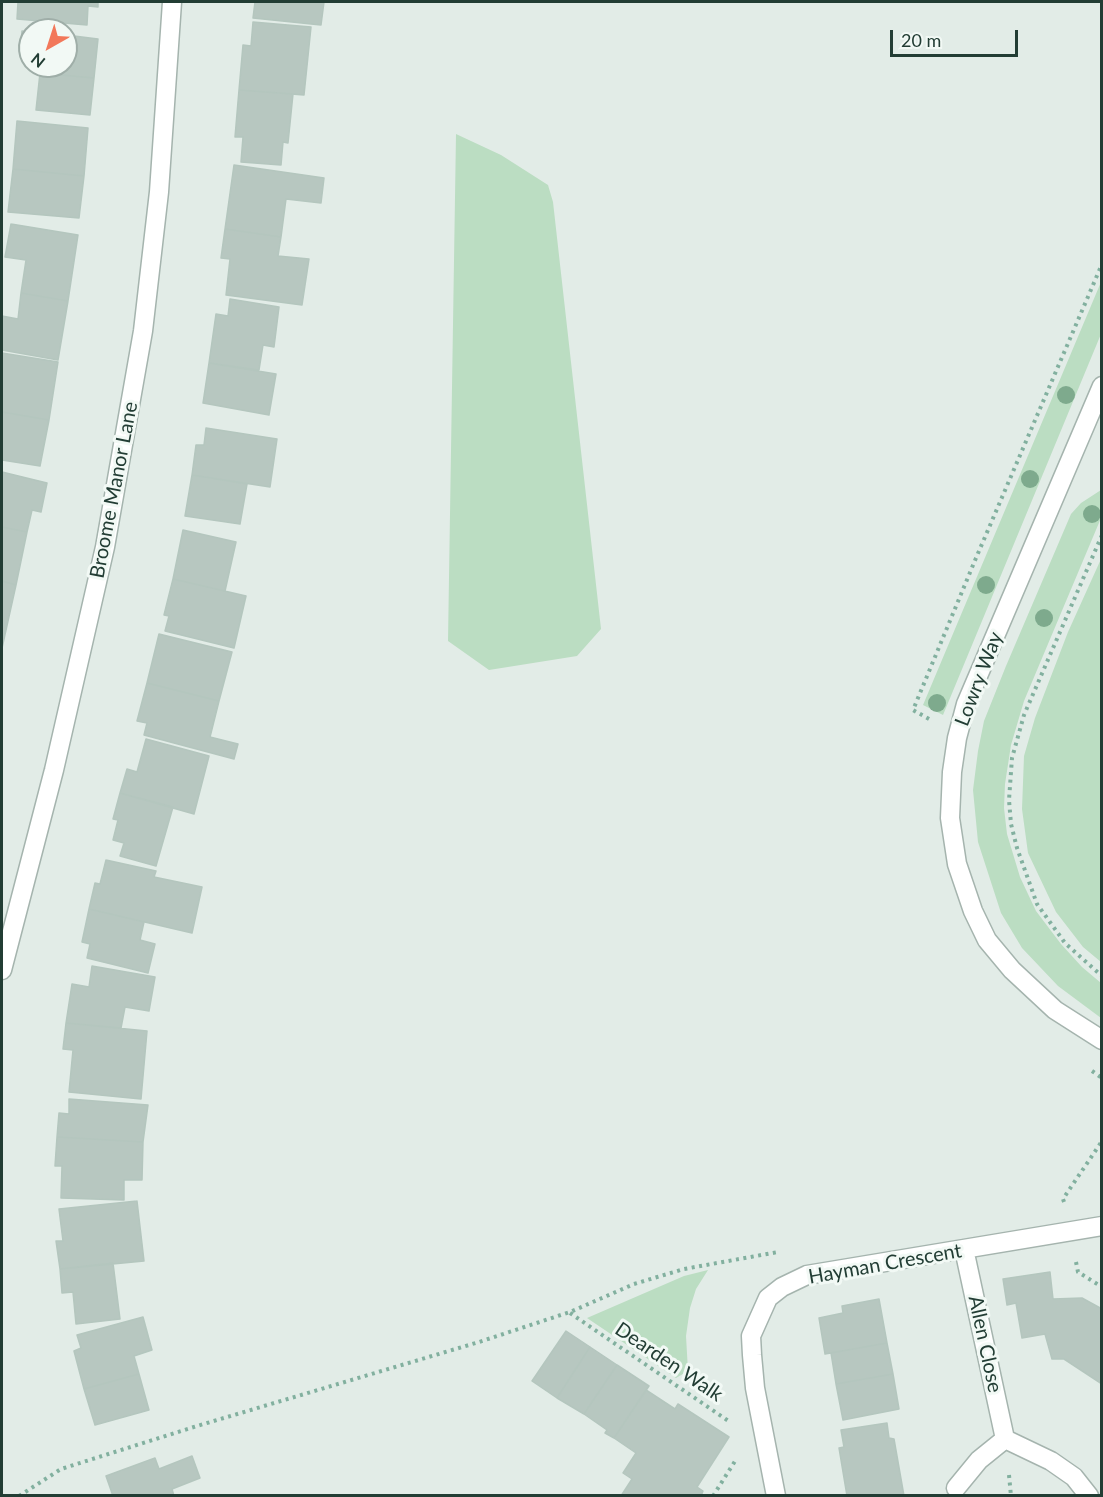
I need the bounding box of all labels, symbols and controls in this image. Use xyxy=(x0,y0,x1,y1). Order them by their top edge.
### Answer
north arrow xyxy=(18,18,78,78)
scale bar xyxy=(893,18,1020,56)
text: 20 m xyxy=(901,29,941,51)
text: N xyxy=(27,50,48,72)
street label: Broome Manor Lane xyxy=(85,400,143,580)
street label: Lowry Way xyxy=(950,629,1008,729)
street label: Hayman Crescent xyxy=(807,1239,963,1289)
street label: Allen Close xyxy=(963,1293,1007,1395)
street label: Dearden Walk xyxy=(611,1317,727,1407)

